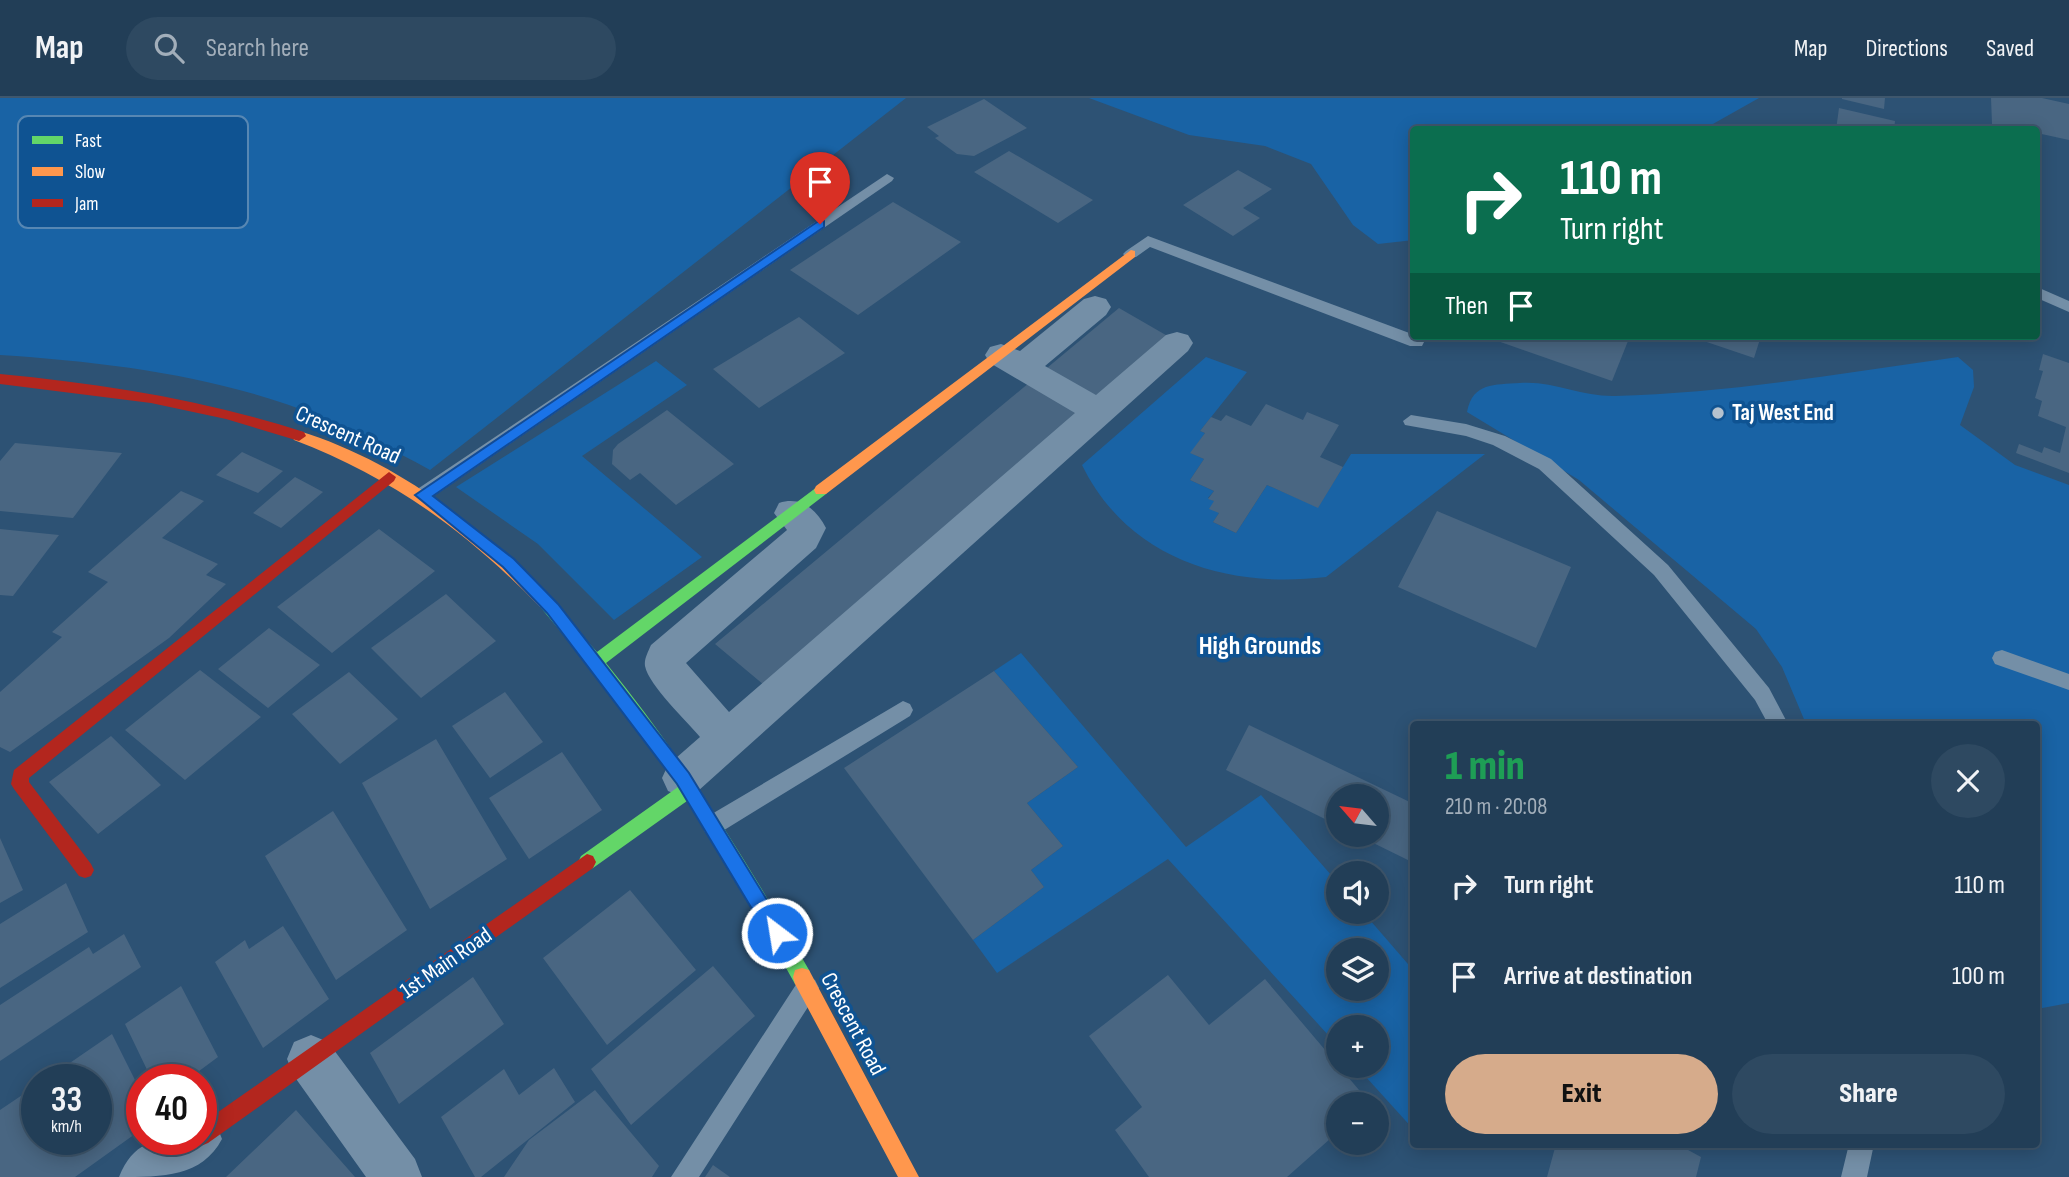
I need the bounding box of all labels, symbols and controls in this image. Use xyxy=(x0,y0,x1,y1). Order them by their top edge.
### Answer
search box xyxy=(126,17,616,80)
text: Map xyxy=(35,28,84,68)
icon: search xyxy=(150,29,188,67)
text: Search here xyxy=(206,33,309,64)
text: Map xyxy=(1794,34,1827,63)
text: Directions xyxy=(1865,34,1948,63)
text: Saved xyxy=(1986,34,2034,63)
legend xyxy=(18,116,248,228)
text: Fast xyxy=(75,130,102,153)
text: 110 m xyxy=(1560,150,1662,209)
pin xyxy=(790,152,850,224)
icon: right xyxy=(1445,154,1536,245)
text: Slow xyxy=(75,161,105,184)
icon: arrive xyxy=(801,163,839,201)
text: Jam xyxy=(74,193,98,216)
text: Turn right xyxy=(1560,210,1664,249)
icon: arrive xyxy=(1502,287,1540,325)
text: Then xyxy=(1445,291,1488,322)
street label: Crescent Road xyxy=(291,399,405,471)
place label: Taj West End xyxy=(1732,399,1834,427)
marker: Taj West End xyxy=(1710,405,1726,421)
district label: High Grounds xyxy=(1199,631,1321,662)
text: 1 min xyxy=(1445,741,1525,792)
button: close xyxy=(1931,744,2005,818)
north arrow xyxy=(1326,784,1390,847)
map controls xyxy=(1326,784,1389,1155)
text: 210 m · 20:08 xyxy=(1445,793,1547,821)
button: sound xyxy=(1326,861,1389,924)
icon: right xyxy=(1445,867,1483,905)
text: Turn right xyxy=(1504,870,1593,901)
text: 110 m xyxy=(1954,870,2005,901)
position arrow xyxy=(740,896,814,970)
street label: 1st Main Road xyxy=(395,921,497,1005)
button: layers xyxy=(1326,938,1389,1001)
icon: arrive xyxy=(1445,958,1483,996)
text: Arrive at destination xyxy=(1504,961,1692,992)
text: 100 m xyxy=(1952,961,2005,992)
street label: Crescent Road xyxy=(814,968,892,1080)
button: + xyxy=(1326,1015,1389,1078)
button: Exit xyxy=(1445,1054,1718,1134)
button: Share xyxy=(1732,1054,2005,1134)
speed limit sign: 40 xyxy=(126,1064,217,1155)
text: 33 xyxy=(51,1079,82,1122)
button: − xyxy=(1326,1092,1389,1155)
text: km/h xyxy=(51,1116,82,1137)

